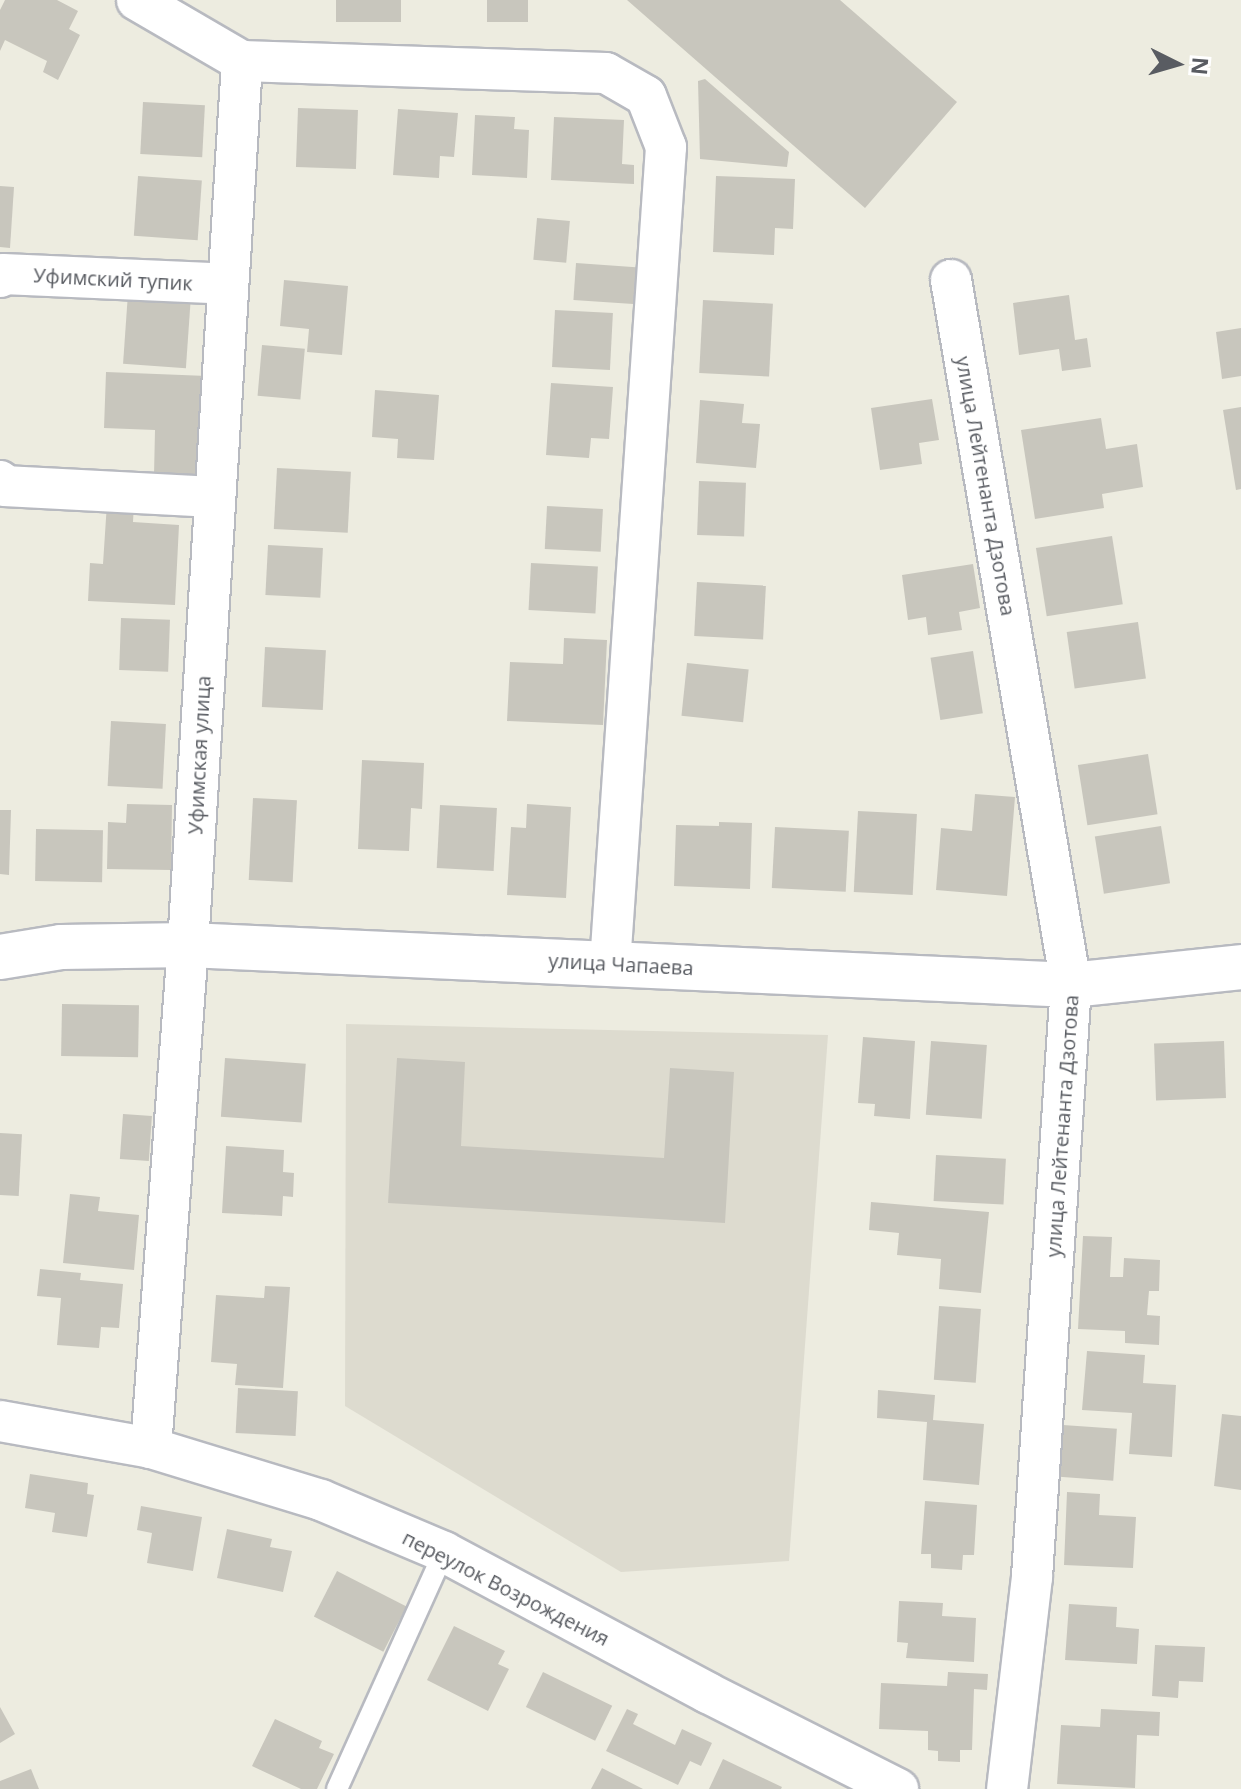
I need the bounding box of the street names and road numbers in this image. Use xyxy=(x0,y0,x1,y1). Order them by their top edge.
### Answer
street label: Уфимский тупик xyxy=(33,263,193,295)
street label: улица Лейтенанта Дзотова xyxy=(951,354,1021,618)
street label: Уфимская улица xyxy=(183,675,215,835)
street label: улица Чапаева xyxy=(548,948,694,980)
street label: улица Лейтенанта Дзотова xyxy=(1041,994,1083,1258)
street label: переулок Возрождения xyxy=(399,1525,613,1651)

